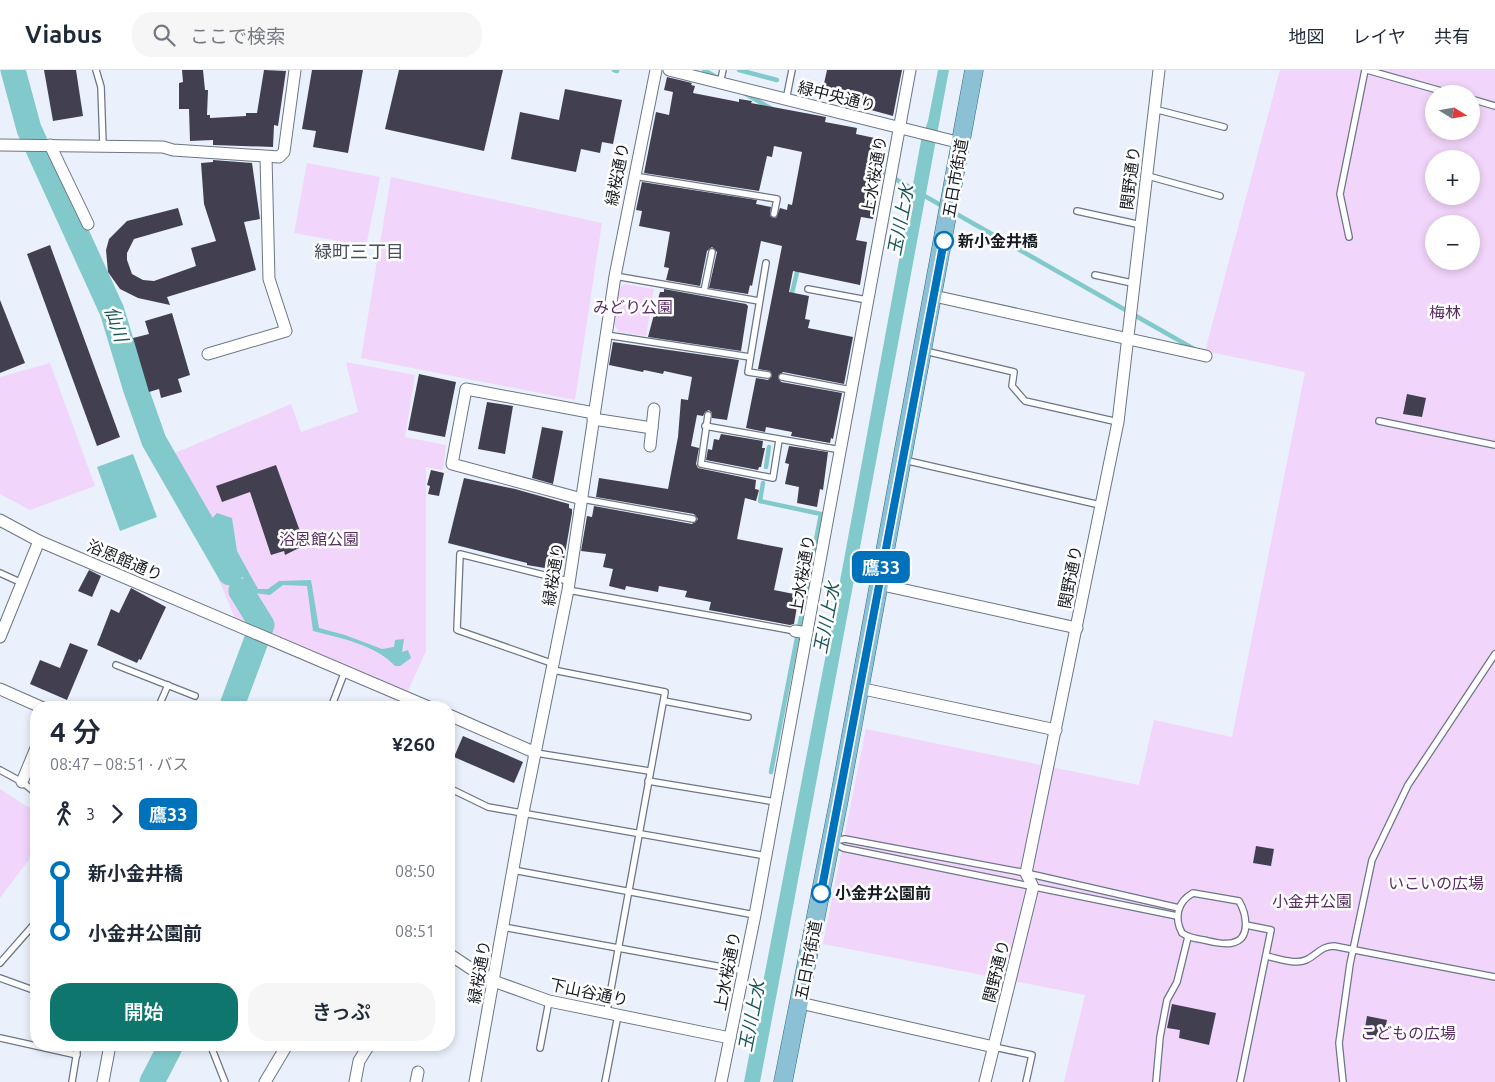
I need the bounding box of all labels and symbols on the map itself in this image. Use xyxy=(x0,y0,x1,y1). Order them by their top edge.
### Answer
street label: 緑中央通り xyxy=(796,78,878,114)
north arrow xyxy=(1425,85,1480,140)
street label: 上水桜通り xyxy=(858,134,890,216)
street label: 五日市街道 xyxy=(939,137,971,219)
street label: 緑桜通り xyxy=(602,141,632,207)
street label: 関野通り xyxy=(1117,145,1143,211)
water label: 玉川上水 xyxy=(883,181,917,257)
marker: 新小金井橋 xyxy=(934,231,954,251)
place label: 新小金井橋 xyxy=(958,232,1038,250)
district label: 緑町三丁目 xyxy=(314,241,404,261)
park label: みどり公園 xyxy=(593,298,673,316)
water label: 仙川 xyxy=(102,303,133,346)
park label: 梅林 xyxy=(1429,303,1461,321)
park label: 浴恩館公園 xyxy=(279,530,359,548)
street label: 上水桜通り xyxy=(786,533,818,615)
street label: 浴恩館通り xyxy=(85,536,165,584)
street label: 緑桜通り xyxy=(539,541,567,607)
street label: 関野通り xyxy=(1055,544,1085,610)
line badge: 鷹33 xyxy=(852,551,910,583)
water label: 玉川上水 xyxy=(809,579,843,655)
park label: いこいの広場 xyxy=(1388,874,1484,892)
marker: 小金井公園前 xyxy=(811,883,831,903)
place label: 小金井公園前 xyxy=(835,884,931,902)
park label: 小金井公園 xyxy=(1272,892,1352,910)
street label: 五日市街道 xyxy=(792,919,824,1001)
street label: 上水桜通り xyxy=(711,930,743,1012)
street label: 関野通り xyxy=(980,938,1012,1004)
street label: 緑桜通り xyxy=(465,939,493,1005)
street label: 下山谷通り xyxy=(548,975,630,1009)
water label: 玉川上水 xyxy=(734,977,768,1053)
park label: こどもの広場 xyxy=(1360,1024,1456,1042)

